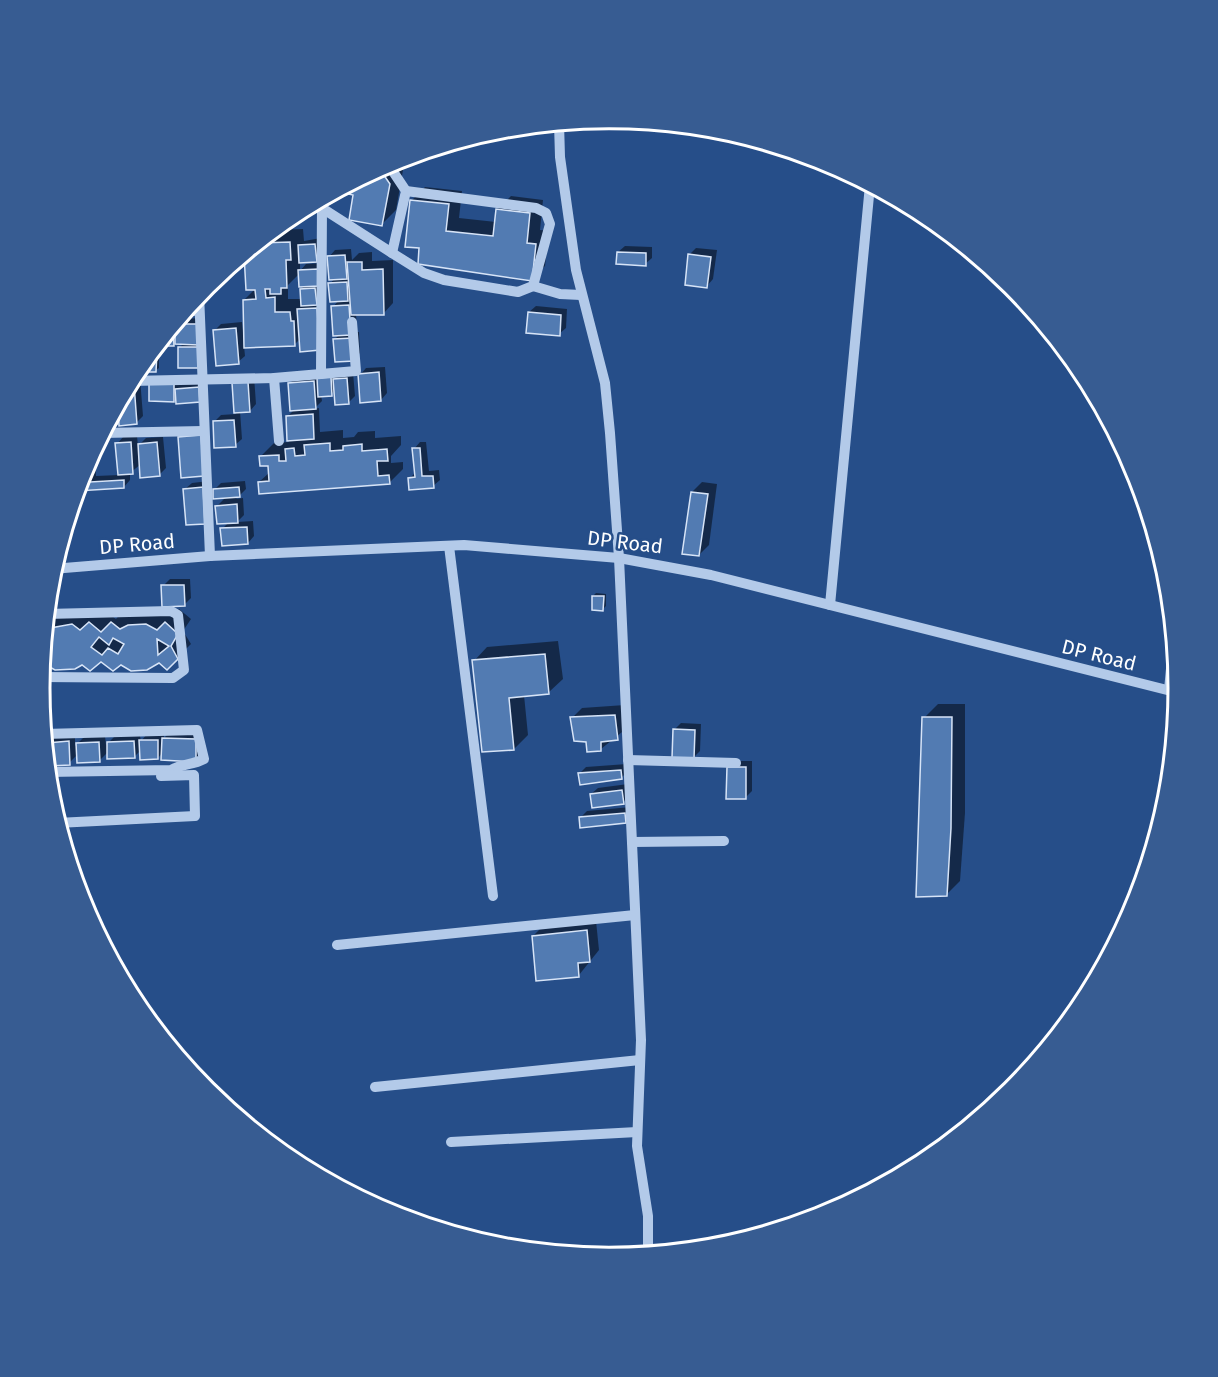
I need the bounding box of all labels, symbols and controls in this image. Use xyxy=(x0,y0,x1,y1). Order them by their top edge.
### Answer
street label: DP Road xyxy=(586,525,664,559)
street label: DP Road xyxy=(98,529,176,559)
street label: DP Road xyxy=(1059,634,1139,676)

